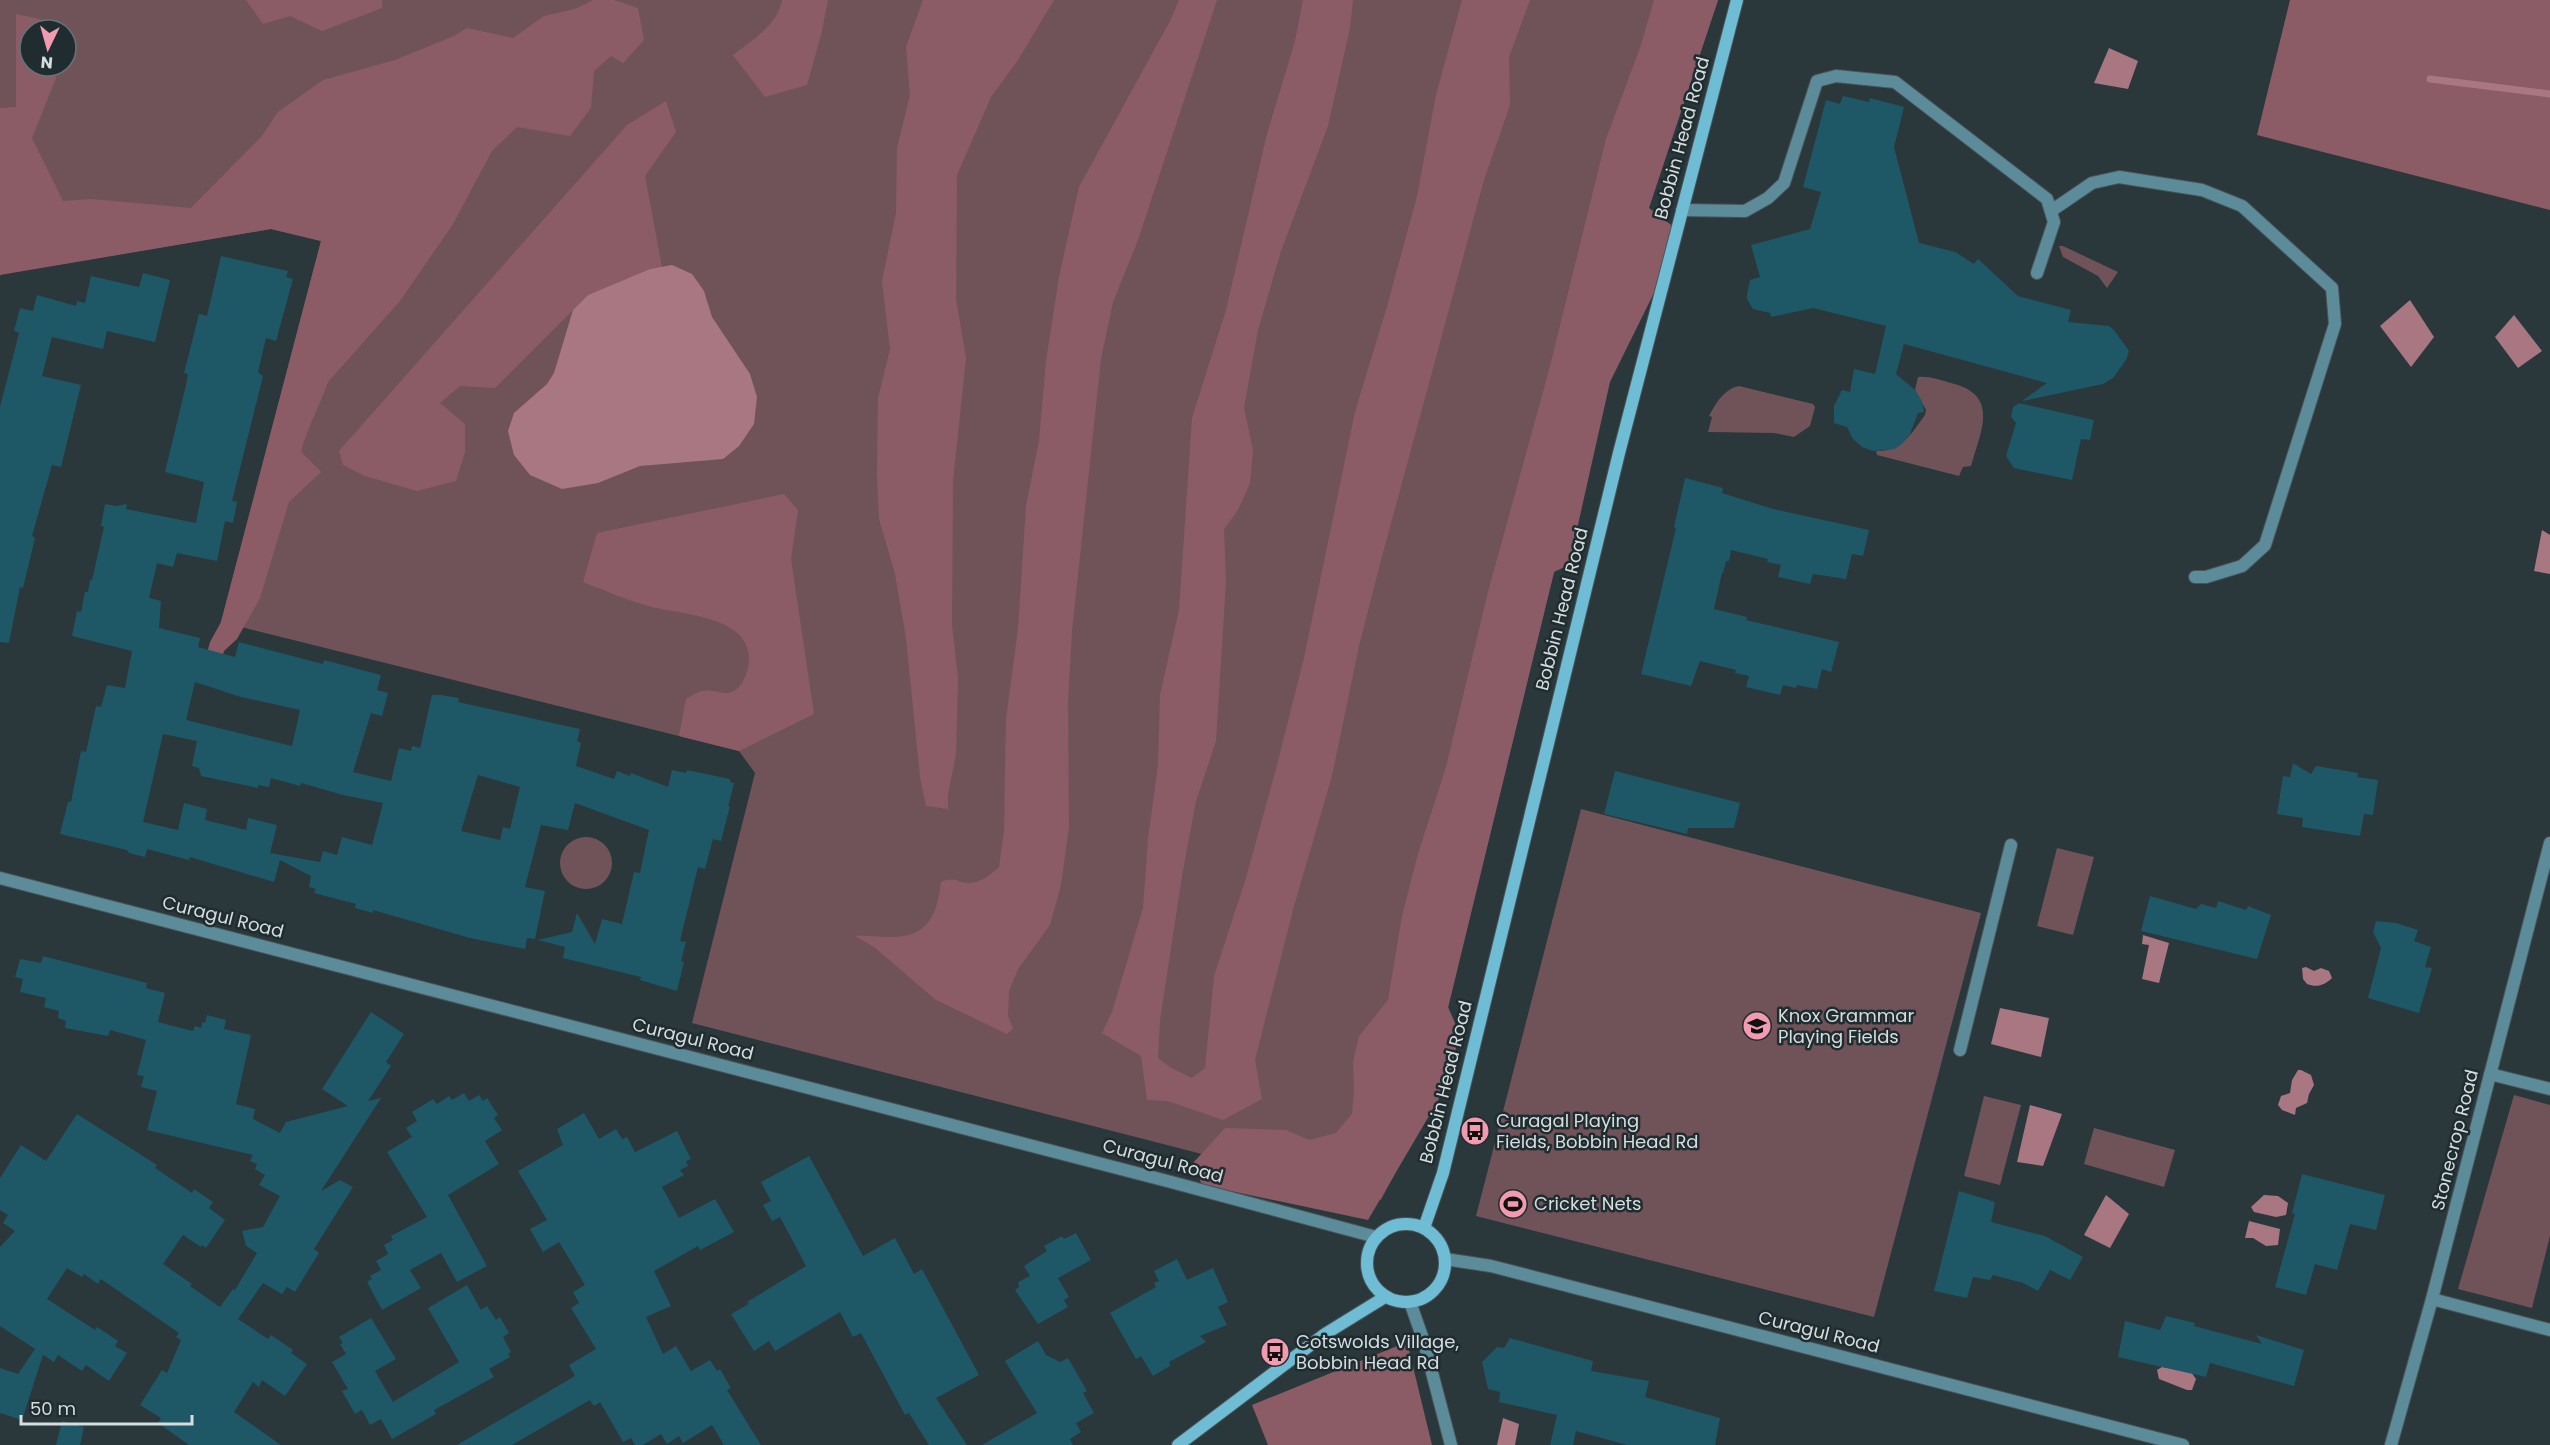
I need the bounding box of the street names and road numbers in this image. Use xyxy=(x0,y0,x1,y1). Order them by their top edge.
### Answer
street label: Bobbin Head Road xyxy=(1648,54,1715,222)
street label: Bobbin Head Road xyxy=(1529,525,1594,693)
street label: Curagul Road xyxy=(160,889,286,944)
street label: Bobbin Head Road xyxy=(1413,998,1478,1166)
street label: Curagul Road xyxy=(630,1011,756,1066)
street label: Stonecrop Road xyxy=(2425,1067,2484,1213)
street label: Curagul Road xyxy=(1100,1132,1226,1189)
street label: Curagul Road xyxy=(1756,1304,1882,1359)

